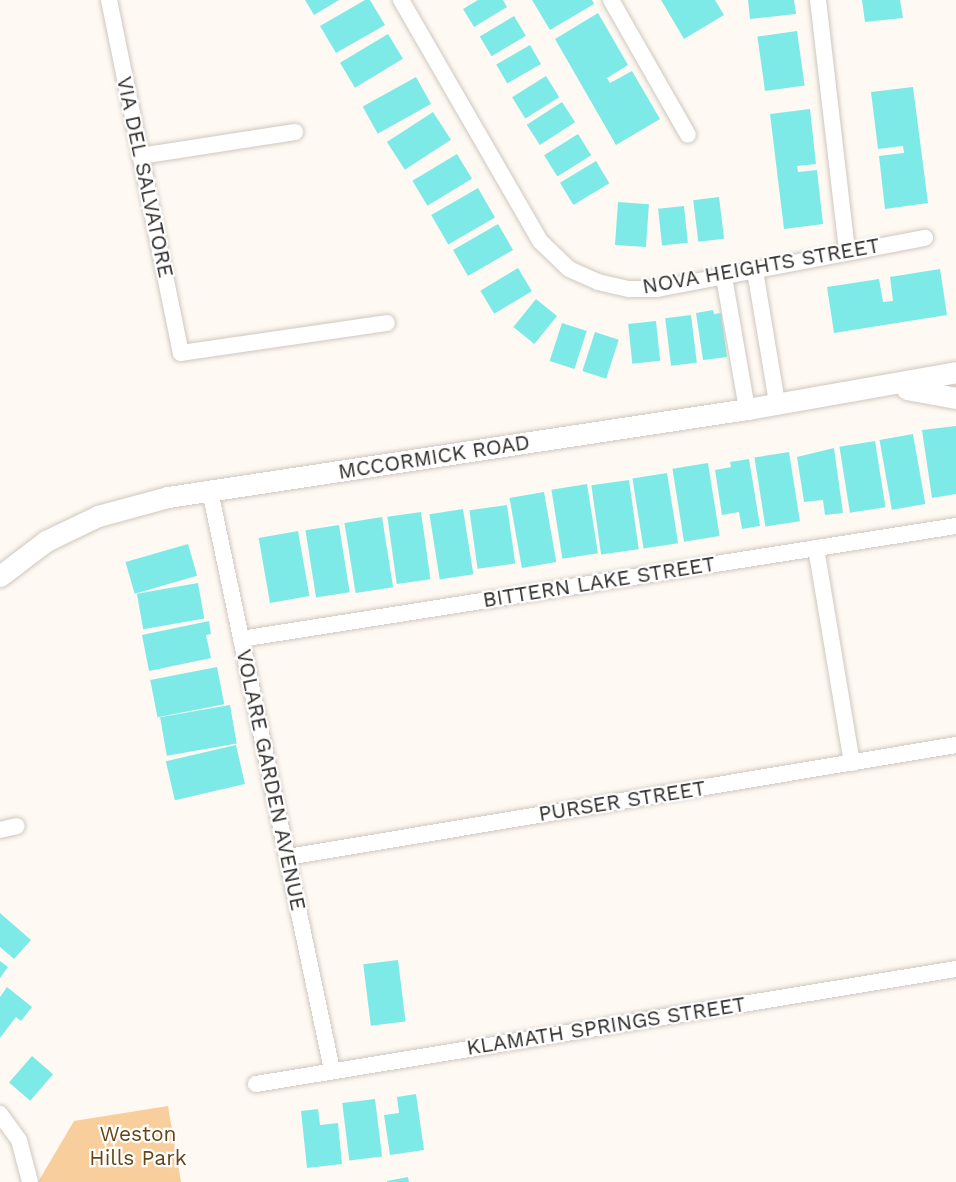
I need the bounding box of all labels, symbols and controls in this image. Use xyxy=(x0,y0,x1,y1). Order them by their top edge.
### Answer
street label: VIA DEL SALVATORE xyxy=(111,74,179,280)
street label: NOVA HEIGHTS STREET xyxy=(640,233,882,299)
street label: MCCORMICK ROAD xyxy=(336,429,532,485)
street label: BITTERN LAKE STREET xyxy=(481,551,717,613)
street label: VOLARE GARDEN AVENUE xyxy=(231,647,311,913)
street label: PURSER STREET xyxy=(537,775,707,827)
street label: KLAMATH SPRINGS STREET xyxy=(465,991,747,1061)
park label: Weston Hills Park xyxy=(89,1121,187,1171)

